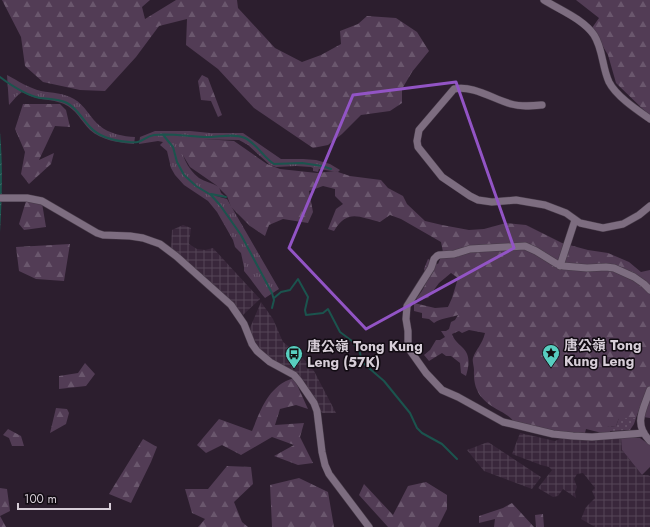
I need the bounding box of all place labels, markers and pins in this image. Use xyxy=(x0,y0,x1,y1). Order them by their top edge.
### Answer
place label: 唐公嶺 Tong Kung Leng xyxy=(564,335,642,371)
place label: 唐公嶺 Tong Kung Leng (57K) xyxy=(307,336,423,372)
place icon: 唐公嶺 Tong Kung Leng xyxy=(541,343,561,368)
bus stop icon: 唐公嶺 Tong Kung Leng (57K) xyxy=(284,344,304,369)

